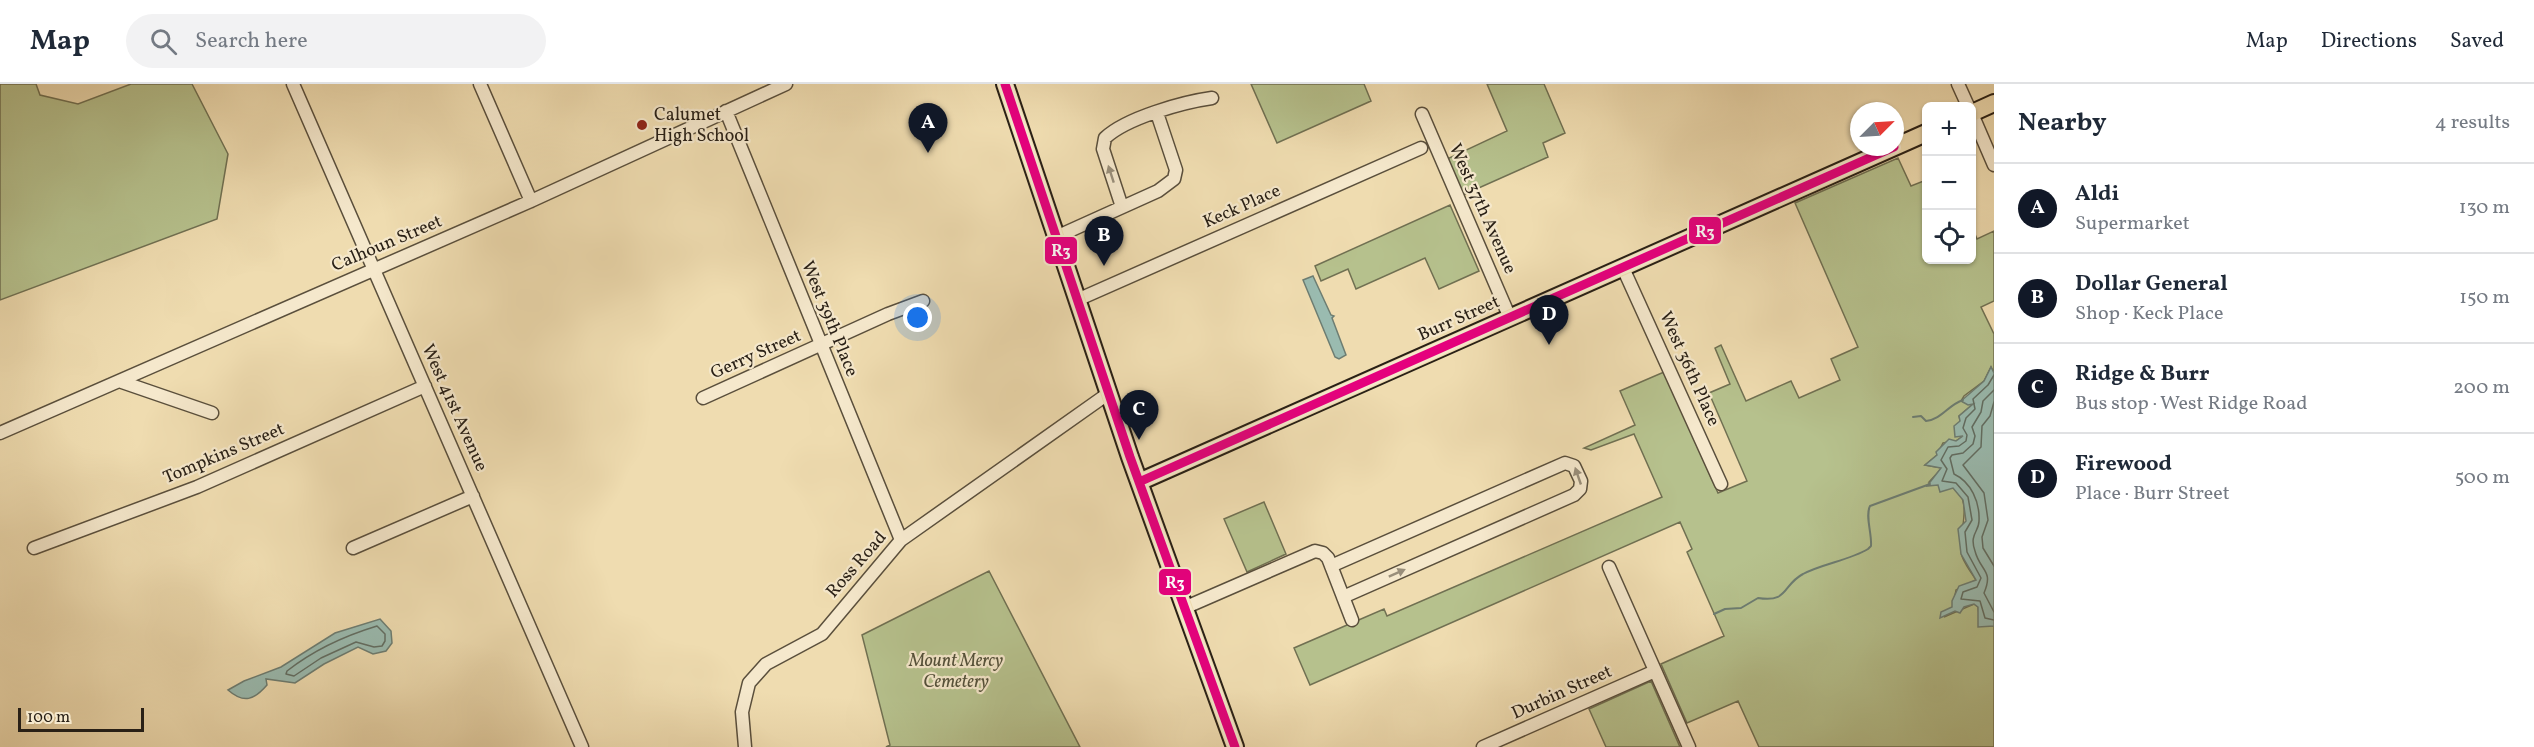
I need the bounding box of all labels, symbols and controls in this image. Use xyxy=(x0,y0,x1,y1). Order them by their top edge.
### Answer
search box xyxy=(126,14,546,68)
text: Map xyxy=(30,22,90,61)
icon: search xyxy=(147,25,180,58)
text: Search here xyxy=(195,26,308,57)
text: Map xyxy=(2246,27,2288,56)
text: Directions xyxy=(2321,27,2417,56)
text: Saved xyxy=(2450,27,2504,56)
north arrow xyxy=(1850,102,1904,156)
map controls xyxy=(1922,102,1976,264)
button: + xyxy=(1922,102,1976,156)
place label: Calumet High School xyxy=(654,103,749,149)
pin: A xyxy=(908,104,948,153)
text: Nearby xyxy=(2018,105,2107,141)
text: 4 results xyxy=(2435,109,2510,137)
marker: Calumet High School xyxy=(635,118,649,132)
street label: West 37th Avenue xyxy=(1442,140,1522,278)
button: − xyxy=(1922,156,1976,210)
one-way arrow xyxy=(1106,165,1115,183)
street label: Keck Place xyxy=(1199,179,1285,235)
text: Aldi xyxy=(2075,179,2119,210)
text: A xyxy=(2030,194,2045,222)
text: 130 m xyxy=(2459,194,2510,222)
street label: Calhoun Street xyxy=(328,209,446,279)
button: locate xyxy=(1922,210,1976,264)
text: Supermarket xyxy=(2075,210,2190,238)
pin: B xyxy=(1084,216,1124,266)
line badge: R3 xyxy=(1688,216,1722,245)
text: R3 xyxy=(1695,222,1715,244)
line badge: R3 xyxy=(1044,236,1078,265)
text: R3 xyxy=(1051,241,1071,263)
street label: West 39th Place xyxy=(794,257,864,381)
text: Dollar General xyxy=(2075,269,2228,300)
text: B xyxy=(2031,284,2044,312)
text: 150 m xyxy=(2459,284,2510,312)
street label: Burr Street xyxy=(1414,290,1504,348)
pin: D xyxy=(1530,296,1568,345)
text: Shop · Keck Place xyxy=(2075,300,2224,328)
your location xyxy=(903,303,932,332)
street label: West 36th Place xyxy=(1653,308,1725,430)
street label: Gerry Street xyxy=(707,324,805,386)
street label: West 41st Avenue xyxy=(415,340,493,476)
text: Ridge & Burr xyxy=(2075,359,2209,390)
text: C xyxy=(2031,374,2044,402)
text: 200 m xyxy=(2453,374,2510,402)
pin: C xyxy=(1120,390,1158,440)
text: Bus stop · West Ridge Road xyxy=(2075,390,2307,418)
street label: Tompkins Street xyxy=(160,417,288,491)
text: Firewood xyxy=(2075,449,2172,480)
text: D xyxy=(2030,464,2045,492)
text: 500 m xyxy=(2455,464,2510,492)
one-way arrow xyxy=(1573,467,1582,485)
text: Place · Burr Street xyxy=(2075,480,2230,508)
street label: Ross Road xyxy=(821,526,893,604)
line badge: R3 xyxy=(1158,568,1192,596)
one-way arrow xyxy=(1388,568,1406,578)
text: R3 xyxy=(1165,573,1185,595)
park label: Mount Mercy Cemetery xyxy=(908,649,1003,695)
street label: Durbin Street xyxy=(1508,660,1616,726)
scale bar xyxy=(18,705,144,732)
text: 100 m xyxy=(27,707,70,729)

